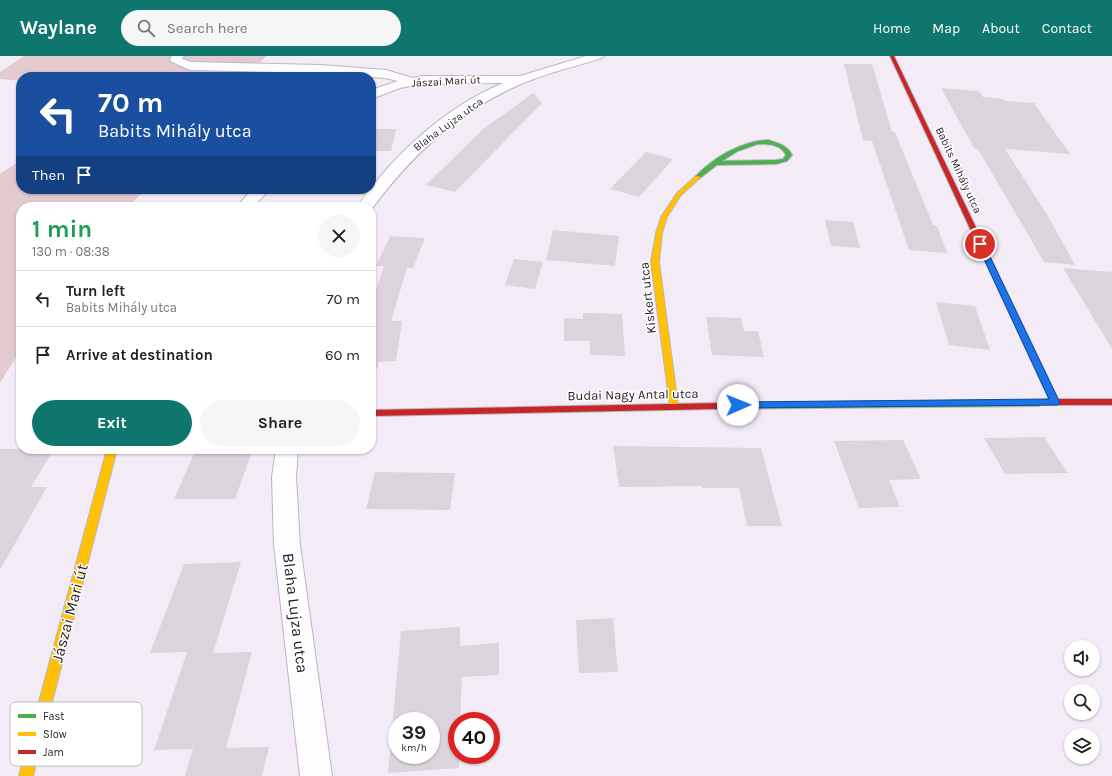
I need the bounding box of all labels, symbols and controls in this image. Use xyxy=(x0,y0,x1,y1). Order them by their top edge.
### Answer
search box xyxy=(121,10,401,46)
text: Waylane xyxy=(20,17,97,39)
icon: search xyxy=(135,17,157,39)
text: Search here xyxy=(167,19,247,37)
text: Home xyxy=(873,20,910,37)
text: Map xyxy=(932,20,960,37)
text: About xyxy=(982,20,1020,37)
text: Contact xyxy=(1042,20,1092,37)
street label: Jászai Mari út xyxy=(411,73,481,90)
text: 70 m xyxy=(98,86,163,119)
icon: left xyxy=(32,88,84,140)
street label: Blaha Lujza utca xyxy=(411,95,486,154)
text: Babits Mihály utca xyxy=(98,120,252,142)
street label: Babits Mihály utca xyxy=(933,125,984,215)
icon: arrive xyxy=(73,164,95,186)
text: Then xyxy=(32,166,65,184)
text: 1 min xyxy=(32,215,92,243)
button: close xyxy=(318,215,360,257)
pin xyxy=(963,227,997,261)
icon: arrive xyxy=(969,233,991,255)
text: 130 m · 08:38 xyxy=(32,244,110,259)
street label: Kiskert utca xyxy=(636,261,659,334)
text: Turn left xyxy=(66,282,125,300)
icon: left xyxy=(32,288,54,310)
text: 70 m xyxy=(326,290,360,308)
text: Babits Mihály utca xyxy=(66,300,177,315)
icon: arrive xyxy=(32,344,54,366)
text: Arrive at destination xyxy=(66,346,213,364)
text: 60 m xyxy=(325,346,360,364)
position arrow xyxy=(717,384,759,426)
street label: Budai Nagy Antal utca xyxy=(567,386,699,403)
button: Exit xyxy=(32,400,192,446)
button: Share xyxy=(200,400,360,446)
street label: Blaha Lujza utca xyxy=(279,552,312,674)
street label: Jászai Mari út xyxy=(47,562,92,664)
map controls xyxy=(1064,640,1100,764)
button: sound xyxy=(1064,640,1100,676)
button: search xyxy=(1064,684,1100,720)
legend xyxy=(10,702,142,766)
text: Fast xyxy=(43,710,64,723)
speed limit sign: 40 xyxy=(448,712,500,764)
text: 39 xyxy=(402,721,426,744)
text: Slow xyxy=(43,728,67,741)
button: layers xyxy=(1064,728,1100,764)
text: km/h xyxy=(401,742,427,754)
text: Jam xyxy=(43,746,64,759)

